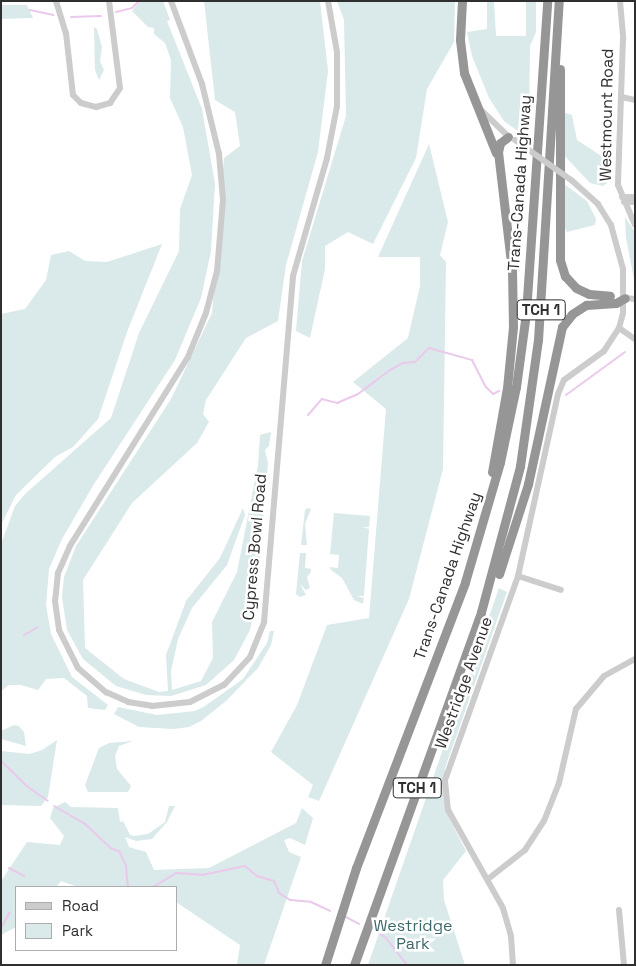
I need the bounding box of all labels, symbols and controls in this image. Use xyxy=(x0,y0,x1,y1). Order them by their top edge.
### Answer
street label: Westmount Road xyxy=(596,49,618,181)
street label: Trans-Canada Highway xyxy=(504,94,536,272)
road number: TCH 1 xyxy=(516,298,566,322)
street label: Cypress Bowl Road xyxy=(239,473,271,621)
street label: Trans-Canada Highway xyxy=(410,489,486,663)
street label: Westridge Avenue xyxy=(431,614,497,752)
road number: TCH 1 xyxy=(392,776,442,800)
legend xyxy=(15,886,178,951)
text: Road xyxy=(62,896,99,915)
park label: Westridge Park xyxy=(374,916,452,954)
text: Park xyxy=(62,921,93,940)

